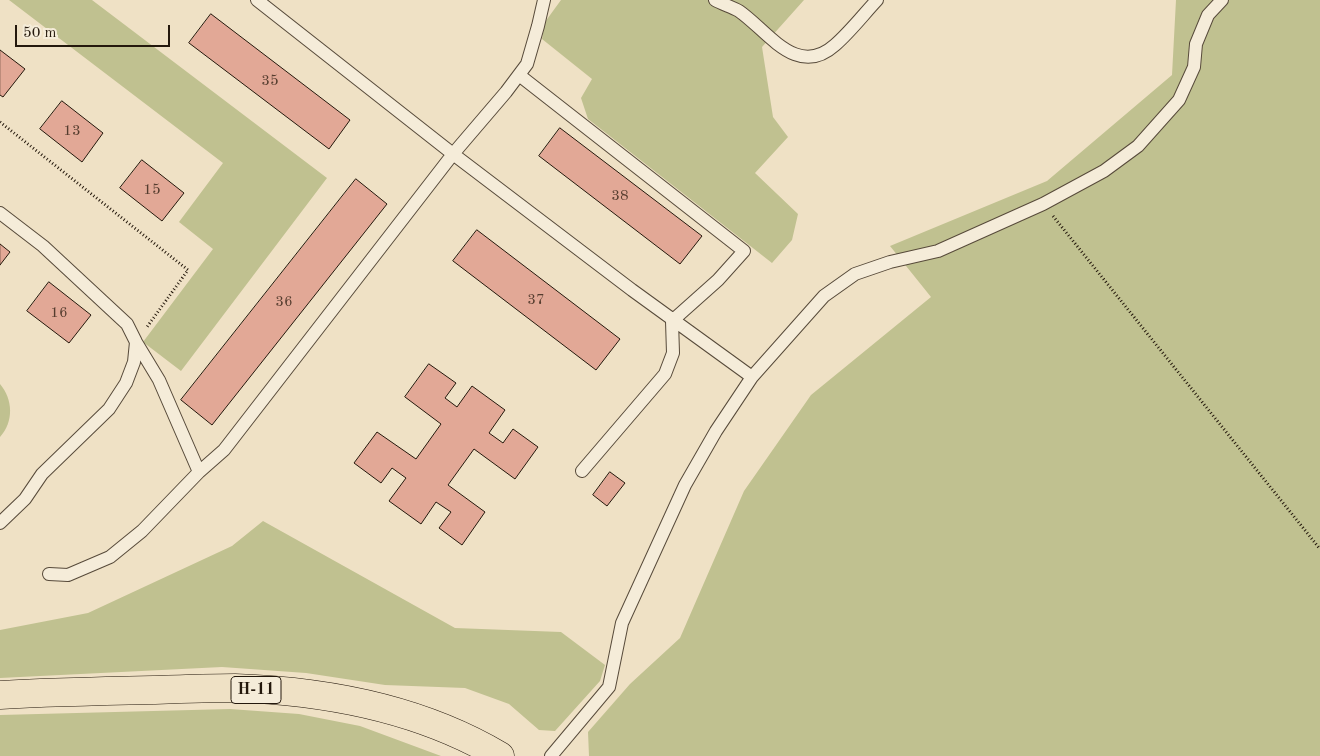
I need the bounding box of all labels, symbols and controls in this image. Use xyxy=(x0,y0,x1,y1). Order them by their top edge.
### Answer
scale bar xyxy=(18,15,172,47)
text: 50 m xyxy=(23,26,57,41)
house number: 35 xyxy=(261,72,279,90)
house number: 13 xyxy=(63,122,81,140)
house number: 15 xyxy=(143,181,161,199)
house number: 38 xyxy=(611,187,629,205)
house number: 37 xyxy=(527,291,545,309)
house number: 36 xyxy=(275,293,293,311)
house number: 16 xyxy=(50,304,68,322)
road number: Н-11 xyxy=(231,676,281,704)

